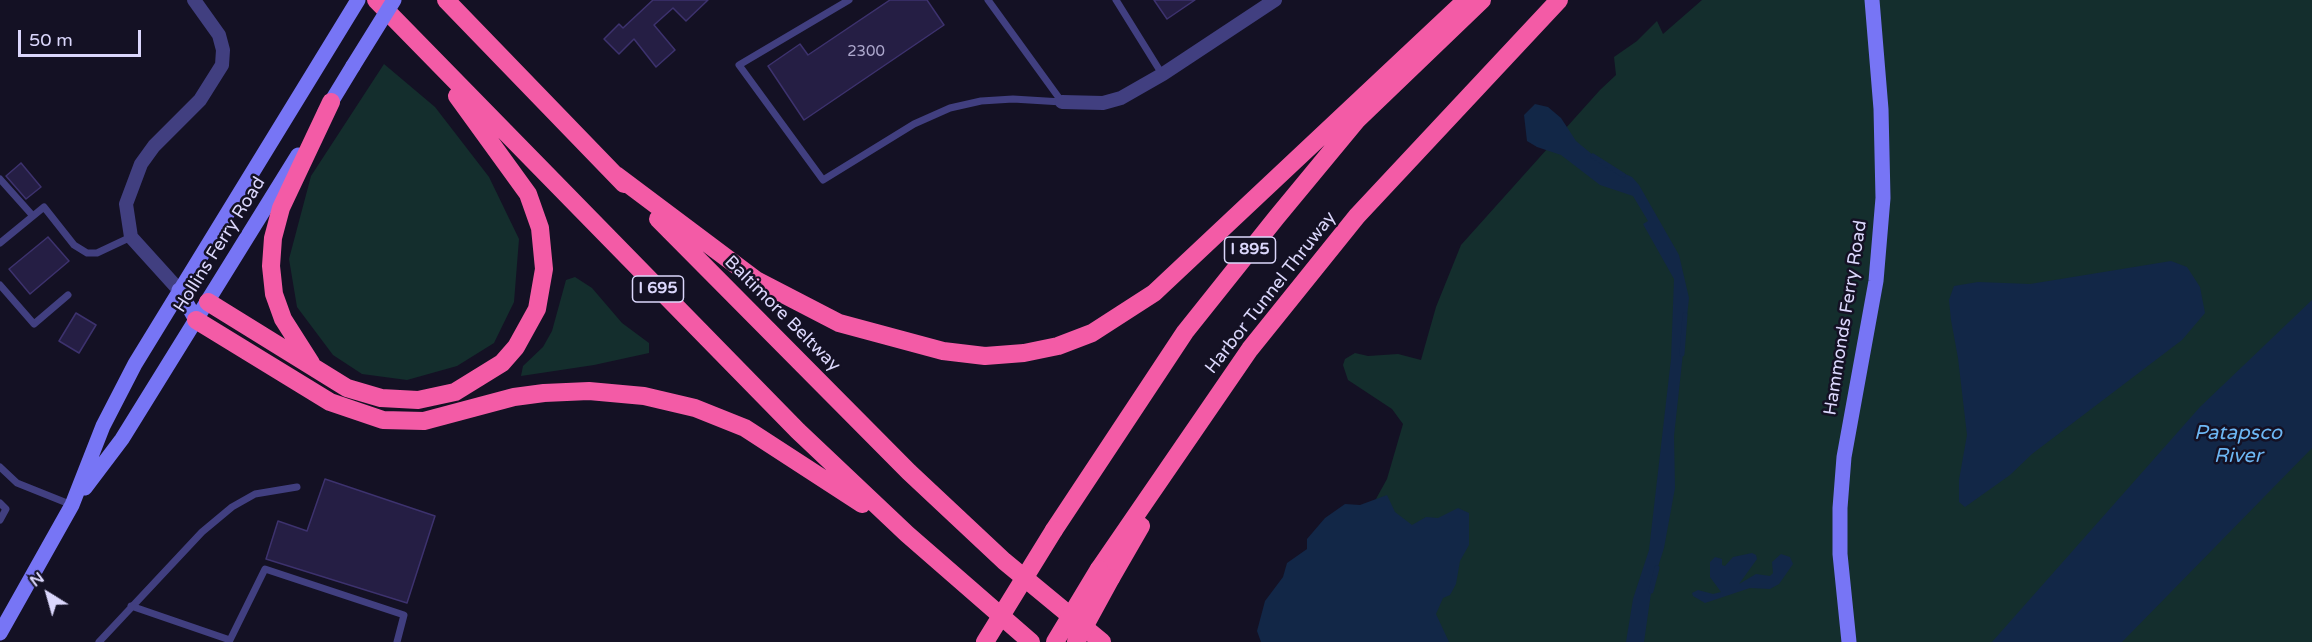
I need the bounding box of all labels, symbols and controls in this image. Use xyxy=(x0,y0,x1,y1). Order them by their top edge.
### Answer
scale bar xyxy=(21,18,144,56)
text: 50 m xyxy=(29,29,73,51)
house number: 2300 xyxy=(847,43,885,61)
street label: Hollins Ferry Road xyxy=(170,173,270,317)
street label: Harbor Tunnel Thruway xyxy=(1201,208,1341,378)
street label: Hammonds Ferry Road xyxy=(1820,219,1872,417)
road number: I 895 xyxy=(1224,237,1276,263)
street label: Baltimore Beltway xyxy=(720,252,844,376)
road number: I 695 xyxy=(632,276,684,302)
water label: Patapsco River xyxy=(2194,422,2282,469)
north arrow xyxy=(18,564,78,624)
text: N xyxy=(26,568,48,591)

